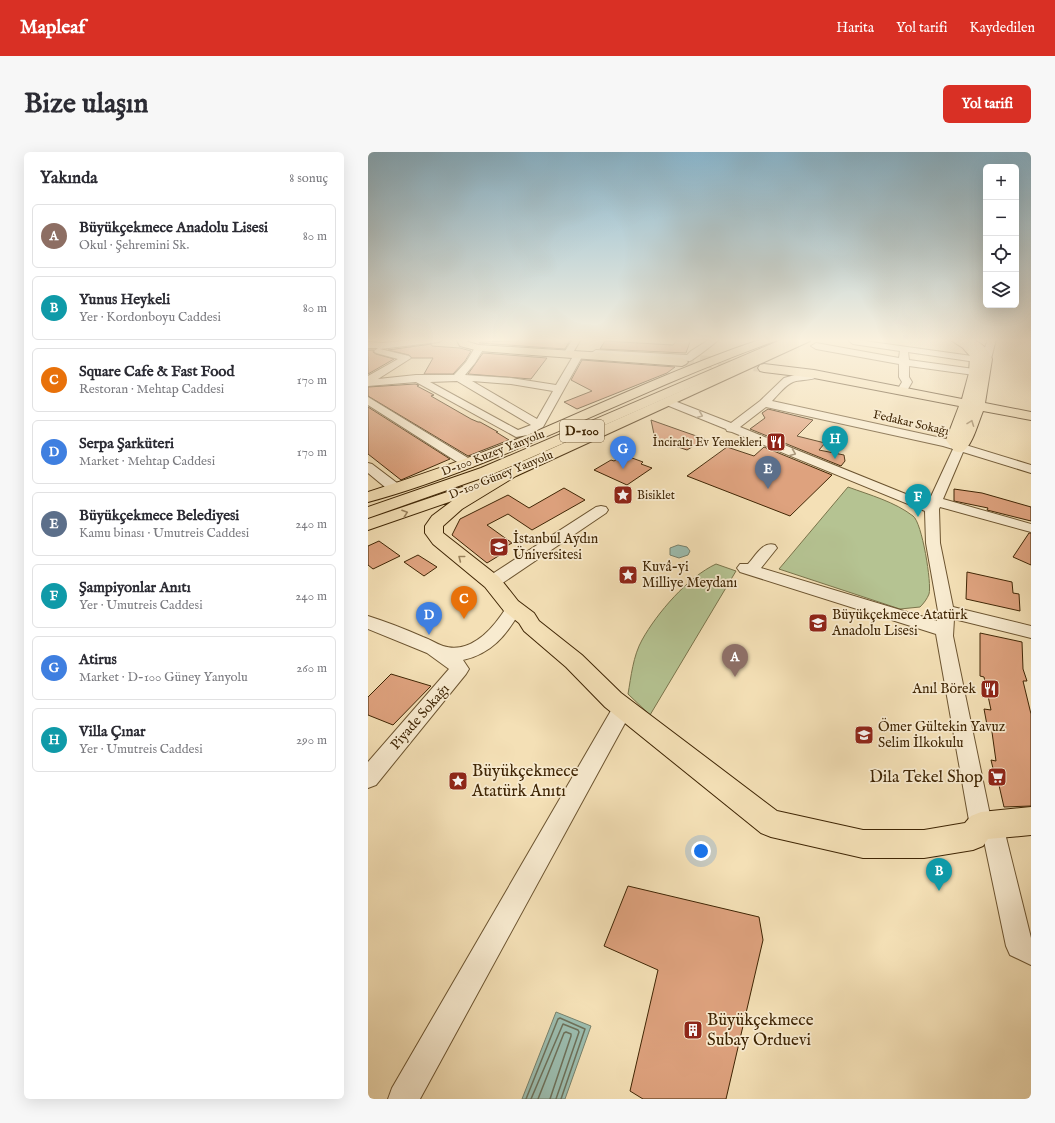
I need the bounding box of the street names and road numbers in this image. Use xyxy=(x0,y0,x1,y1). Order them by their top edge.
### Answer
street label: Fedakar Sokağı xyxy=(872,407,950,439)
road number: D-100 xyxy=(560,420,604,442)
street label: D-100 Kuzey Yanyolu xyxy=(439,426,547,480)
street label: D-100 Güney Yanyolu xyxy=(447,447,555,503)
street label: Piyade Sokağı xyxy=(387,680,454,754)

